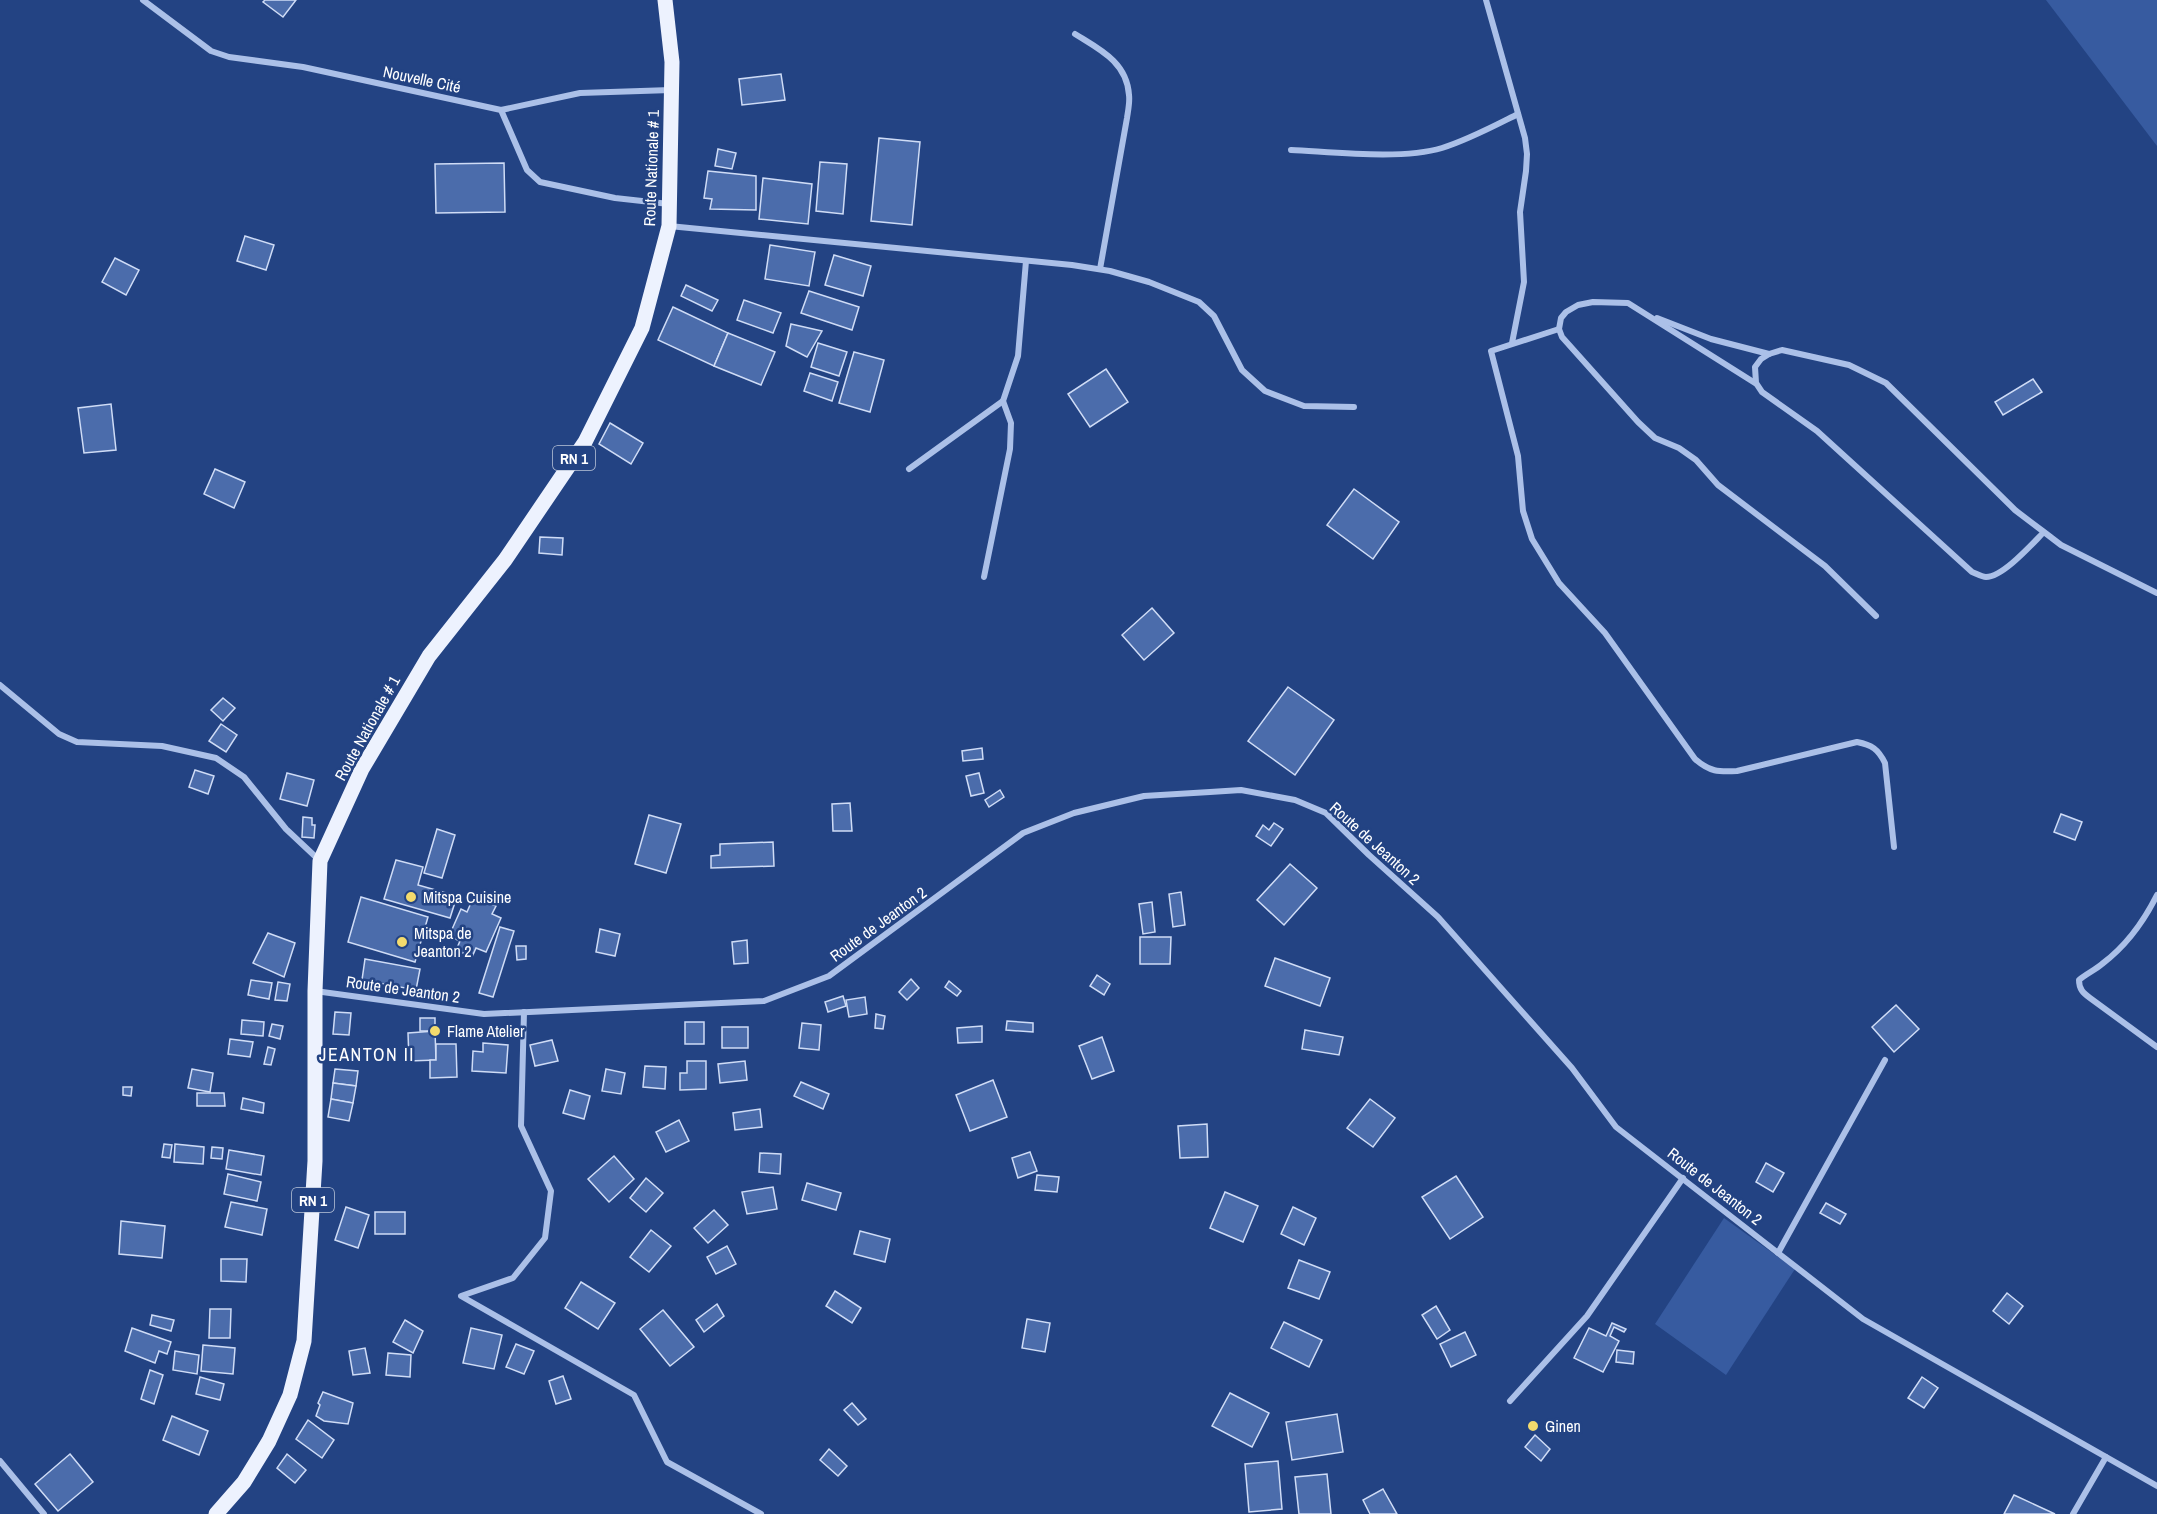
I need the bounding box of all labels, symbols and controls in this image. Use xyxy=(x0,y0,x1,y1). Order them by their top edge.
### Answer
street label: Nouvelle Cité xyxy=(381,60,463,98)
street label: Route Nationale # 1 xyxy=(638,109,664,227)
road number: RN 1 xyxy=(553,446,595,470)
street label: Route Nationale # 1 xyxy=(329,671,405,784)
street label: Route de Jeanton 2 xyxy=(1325,797,1425,889)
street label: Route de Jeanton 2 xyxy=(825,881,931,967)
place label: Mitspa Cuisine xyxy=(423,886,511,908)
marker: Mitspa Cuisine xyxy=(404,890,418,904)
place label: Mitspa de Jeanton 2 xyxy=(414,922,472,962)
marker: Mitspa de Jeanton 2 xyxy=(395,935,409,949)
street label: Route de Jeanton 2 xyxy=(345,970,461,1008)
place label: Flame Atelier xyxy=(447,1020,525,1042)
marker: Flame Atelier xyxy=(428,1024,442,1038)
district label: JEANTON II xyxy=(319,1042,415,1067)
street label: Route de Jeanton 2 xyxy=(1663,1142,1767,1230)
road number: RN 1 xyxy=(292,1188,334,1212)
place label: Ginen xyxy=(1545,1415,1581,1437)
marker: Ginen xyxy=(1526,1419,1540,1433)

